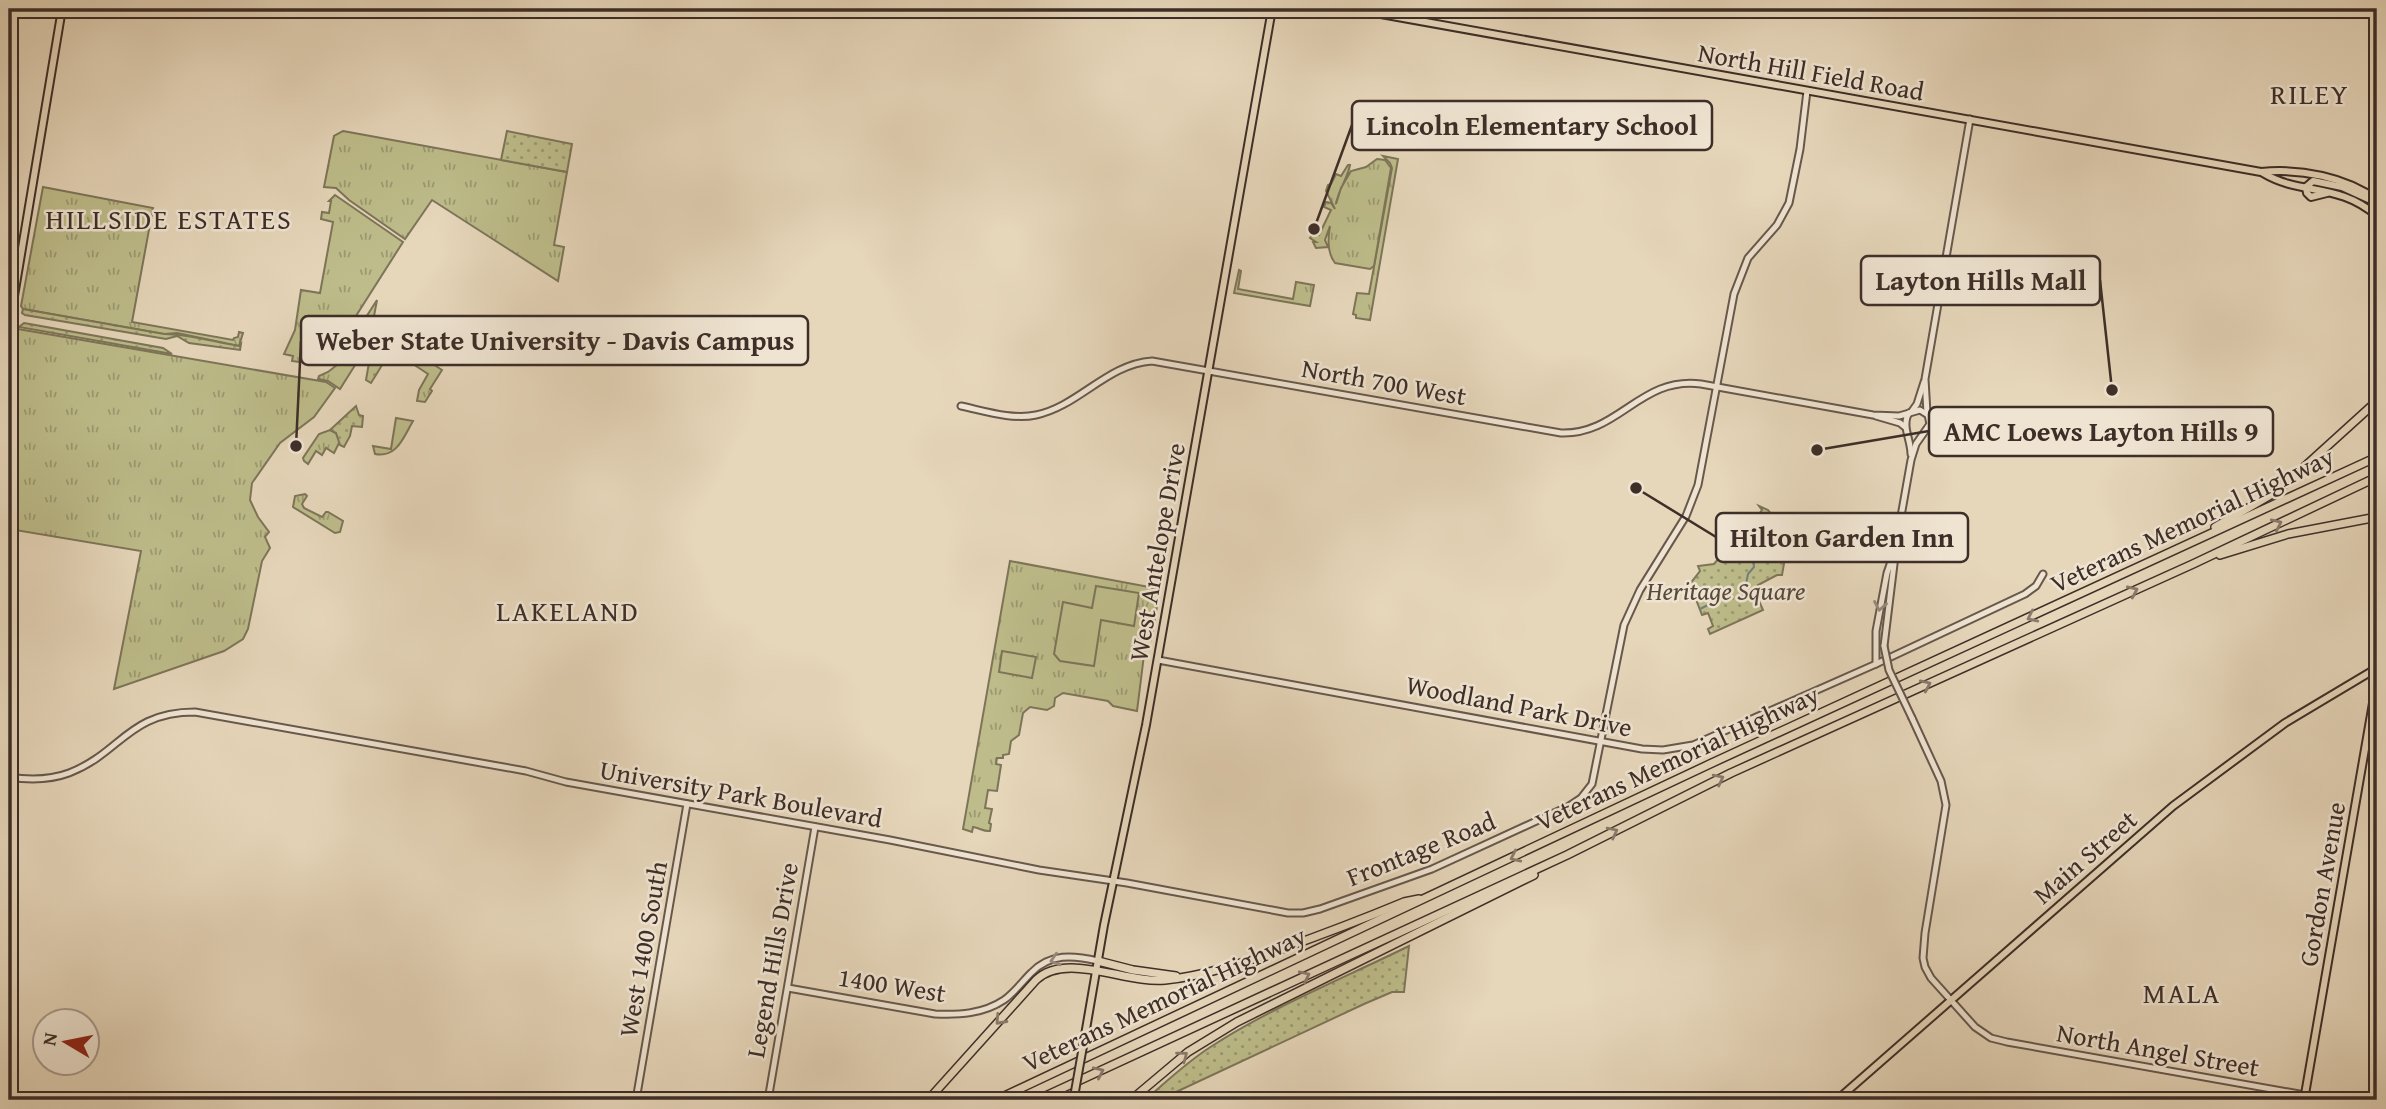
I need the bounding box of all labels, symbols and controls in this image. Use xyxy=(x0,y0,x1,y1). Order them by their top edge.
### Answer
street label: North Hill Field Road xyxy=(1695,32,1927,111)
district label: RILEY xyxy=(2270,73,2350,114)
callout: Lincoln Elementary School xyxy=(1352,101,1712,150)
text: Lincoln Elementary School xyxy=(1366,104,1698,145)
district label: HILLSIDE ESTATES xyxy=(45,198,293,239)
callout: Layton Hills Mall xyxy=(1861,256,2100,305)
text: Layton Hills Mall xyxy=(1876,259,2087,300)
callout: Weber State University - Davis Campus xyxy=(301,316,808,365)
text: Weber State University - Davis Campus xyxy=(316,319,794,360)
street label: North 700 West xyxy=(1299,348,1469,415)
callout: AMC Loews Layton Hills 9 xyxy=(1929,407,2273,456)
text: AMC Loews Layton Hills 9 xyxy=(1943,410,2259,451)
street label: Veterans Memorial Highway xyxy=(2043,437,2340,603)
street label: West Antelope Drive xyxy=(1118,440,1195,664)
callout: Hilton Garden Inn xyxy=(1716,513,1968,562)
text: Hilton Garden Inn xyxy=(1730,516,1954,557)
one-way arrow xyxy=(2270,518,2282,532)
park label: Heritage Square xyxy=(1646,571,1805,610)
one-way arrow xyxy=(2126,585,2139,599)
district label: LAKELAND xyxy=(496,590,640,631)
one-way arrow xyxy=(1874,600,1889,612)
one-way arrow xyxy=(2027,608,2039,622)
street label: Woodland Park Drive xyxy=(1403,664,1635,747)
street label: Veterans Memorial Highway xyxy=(1528,675,1825,841)
one-way arrow xyxy=(1919,679,1931,693)
street label: University Park Boulevard xyxy=(597,749,886,838)
one-way arrow xyxy=(1712,773,1724,787)
street label: Gordon Avenue xyxy=(2288,799,2355,969)
street label: Main Street xyxy=(2024,800,2145,913)
street label: Frontage Road xyxy=(1340,801,1501,896)
one-way arrow xyxy=(1606,827,1618,841)
one-way arrow xyxy=(1510,849,1522,863)
street label: West 1400 South xyxy=(608,857,677,1040)
street label: Legend Hills Drive xyxy=(735,859,808,1061)
street label: Veterans Memorial Highway xyxy=(1015,916,1312,1082)
one-way arrow xyxy=(1049,952,1061,966)
street label: 1400 West xyxy=(835,957,949,1012)
one-way arrow xyxy=(1298,970,1310,984)
district label: MALA xyxy=(2143,972,2221,1013)
north arrow xyxy=(32,1007,102,1078)
one-way arrow xyxy=(996,1012,1008,1025)
street label: North Angel Street xyxy=(2054,1013,2262,1086)
text: N xyxy=(34,1030,64,1048)
one-way arrow xyxy=(1176,1052,1188,1064)
one-way arrow xyxy=(1092,1066,1104,1080)

